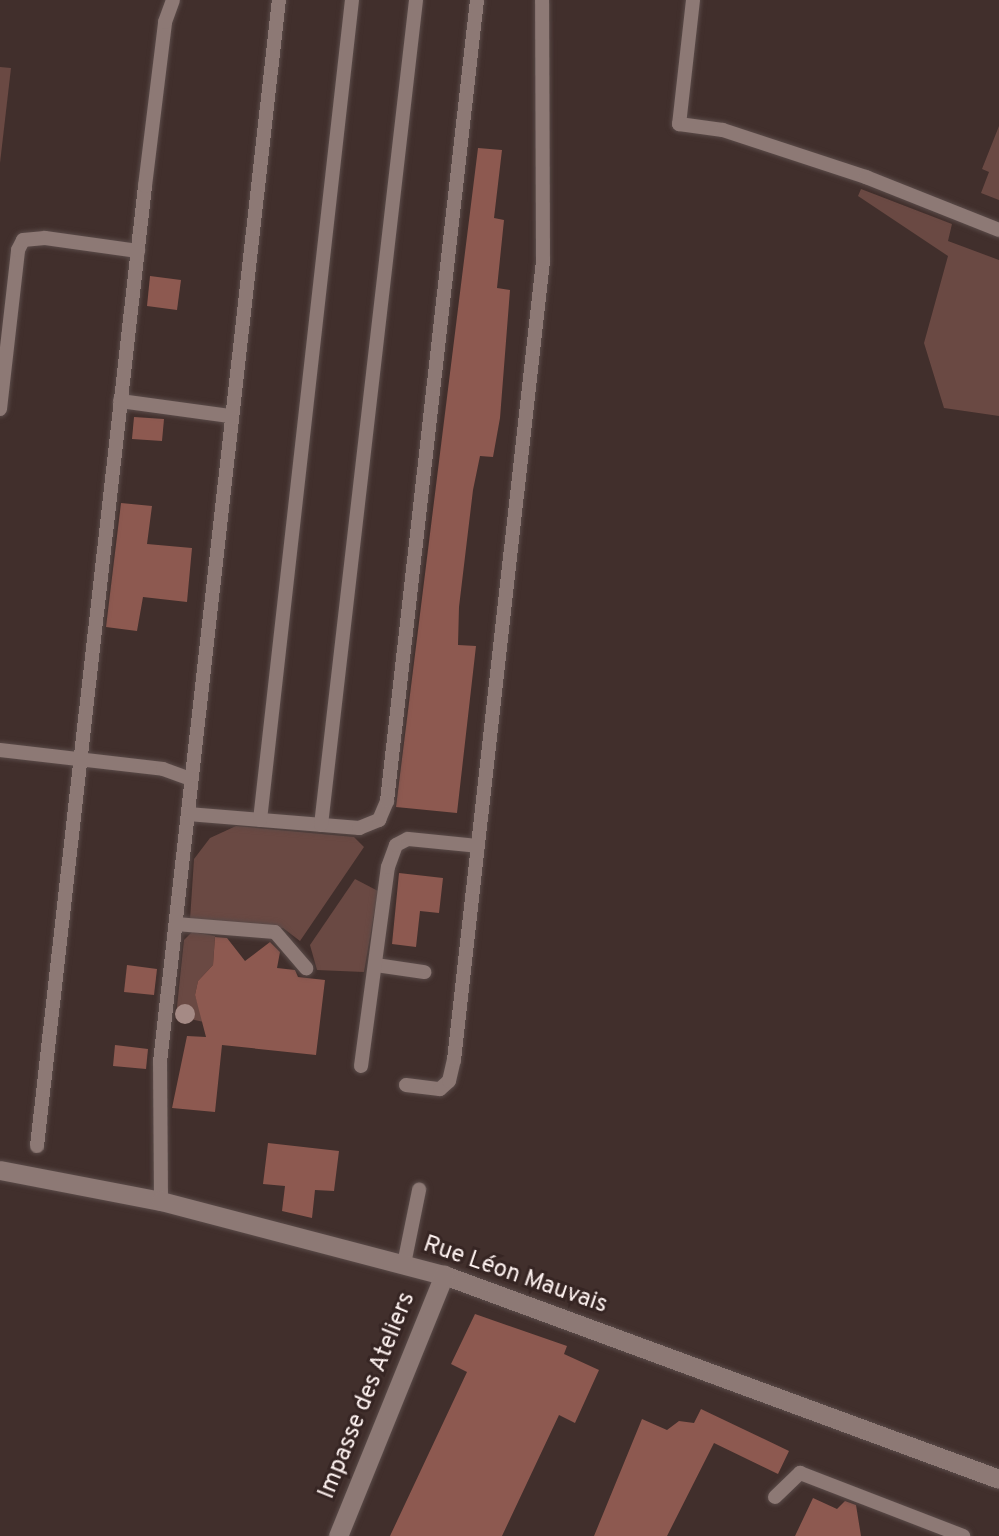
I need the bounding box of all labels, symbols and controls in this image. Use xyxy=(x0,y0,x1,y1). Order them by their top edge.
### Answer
street label: Rue Léon Mauvais xyxy=(419,1231,611,1321)
street label: Impasse des Ateliers xyxy=(313,1288,423,1504)

